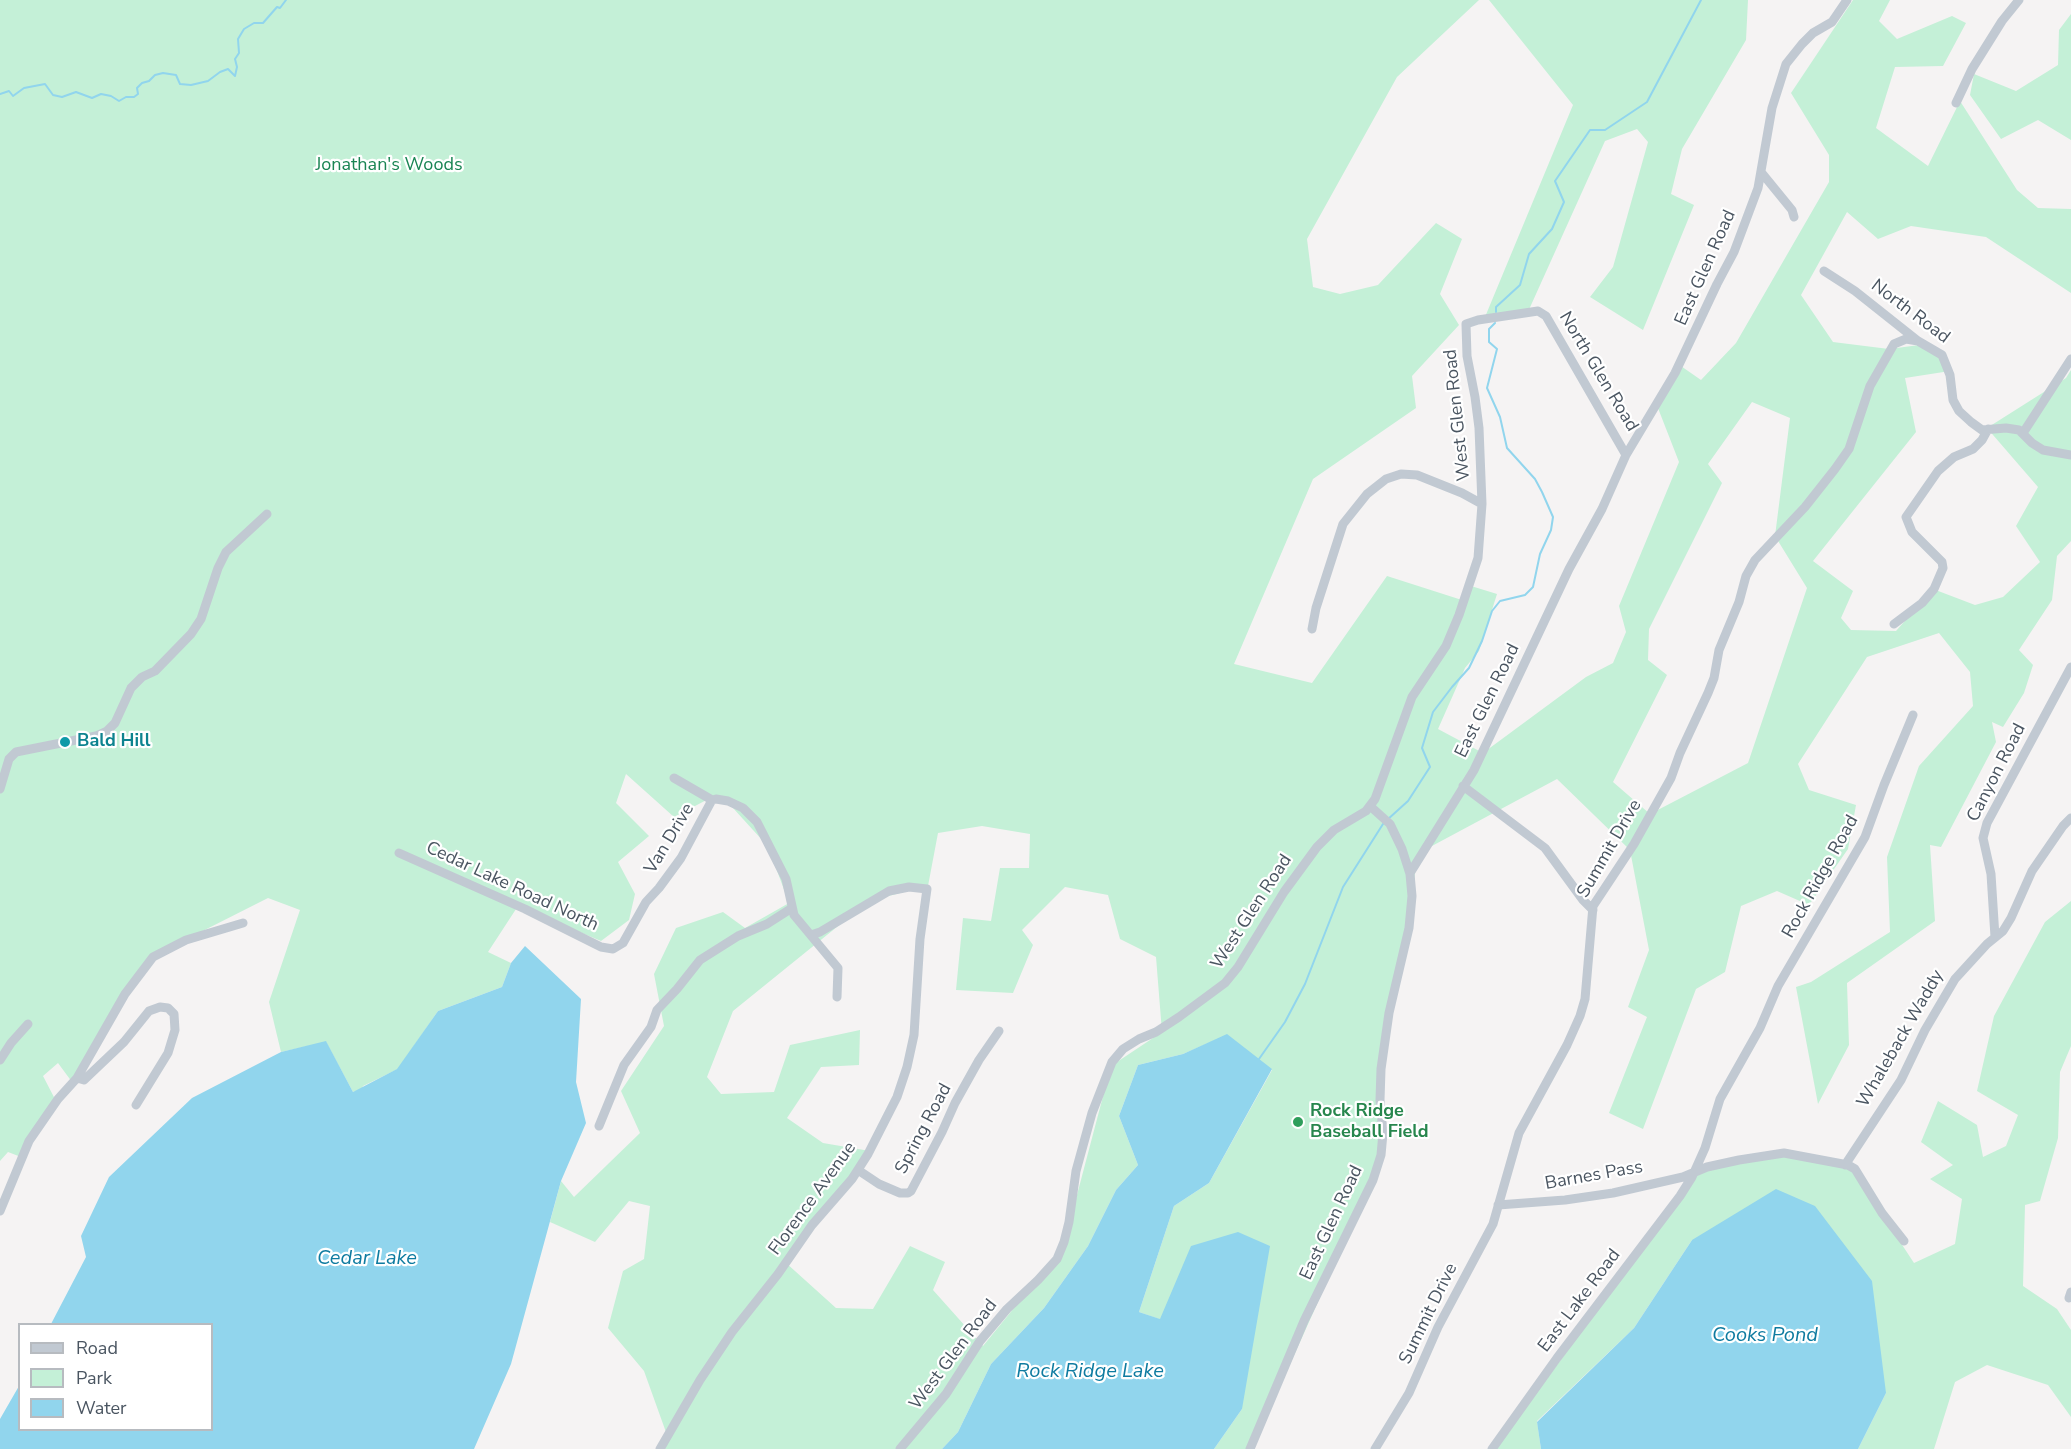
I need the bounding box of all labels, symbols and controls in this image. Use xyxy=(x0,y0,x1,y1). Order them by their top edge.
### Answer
park label: Jonathan's Woods xyxy=(315,155,463,177)
street label: East Glen Road xyxy=(1671,207,1741,329)
street label: North Road xyxy=(1866,275,1954,349)
street label: North Glen Road xyxy=(1554,308,1642,436)
street label: West Glen Road xyxy=(1440,348,1476,482)
street label: East Glen Road xyxy=(1451,641,1525,761)
street label: Canyon Road xyxy=(1963,720,2031,826)
place label: Bald Hill xyxy=(77,731,151,753)
marker: Bald Hill xyxy=(58,735,72,749)
street label: Summit Drive xyxy=(1573,796,1647,902)
street label: Van Drive xyxy=(641,800,699,878)
street label: Rock Ridge Road xyxy=(1778,812,1864,942)
street label: Cedar Lake Road North xyxy=(422,838,602,936)
street label: West Glen Road xyxy=(1207,851,1297,973)
street label: Whaleback Waddy xyxy=(1853,967,1949,1111)
street label: Spring Road xyxy=(891,1080,957,1178)
place label: Rock Ridge Baseball Field xyxy=(1310,1101,1429,1144)
marker: Rock Ridge Baseball Field xyxy=(1291,1115,1305,1129)
street label: Florence Avenue xyxy=(765,1138,861,1260)
street label: Barnes Pass xyxy=(1543,1157,1645,1195)
street label: East Glen Road xyxy=(1296,1162,1368,1284)
street label: East Lake Road xyxy=(1534,1245,1626,1357)
water label: Cedar Lake xyxy=(317,1247,417,1271)
street label: Summit Drive xyxy=(1395,1260,1463,1368)
street label: West Glen Road xyxy=(906,1296,1002,1414)
legend xyxy=(18,1323,213,1431)
water label: Cooks Pond xyxy=(1712,1324,1818,1348)
text: Road xyxy=(76,1336,118,1360)
water label: Rock Ridge Lake xyxy=(1016,1360,1164,1384)
text: Park xyxy=(76,1366,112,1390)
text: Water xyxy=(76,1396,127,1420)

